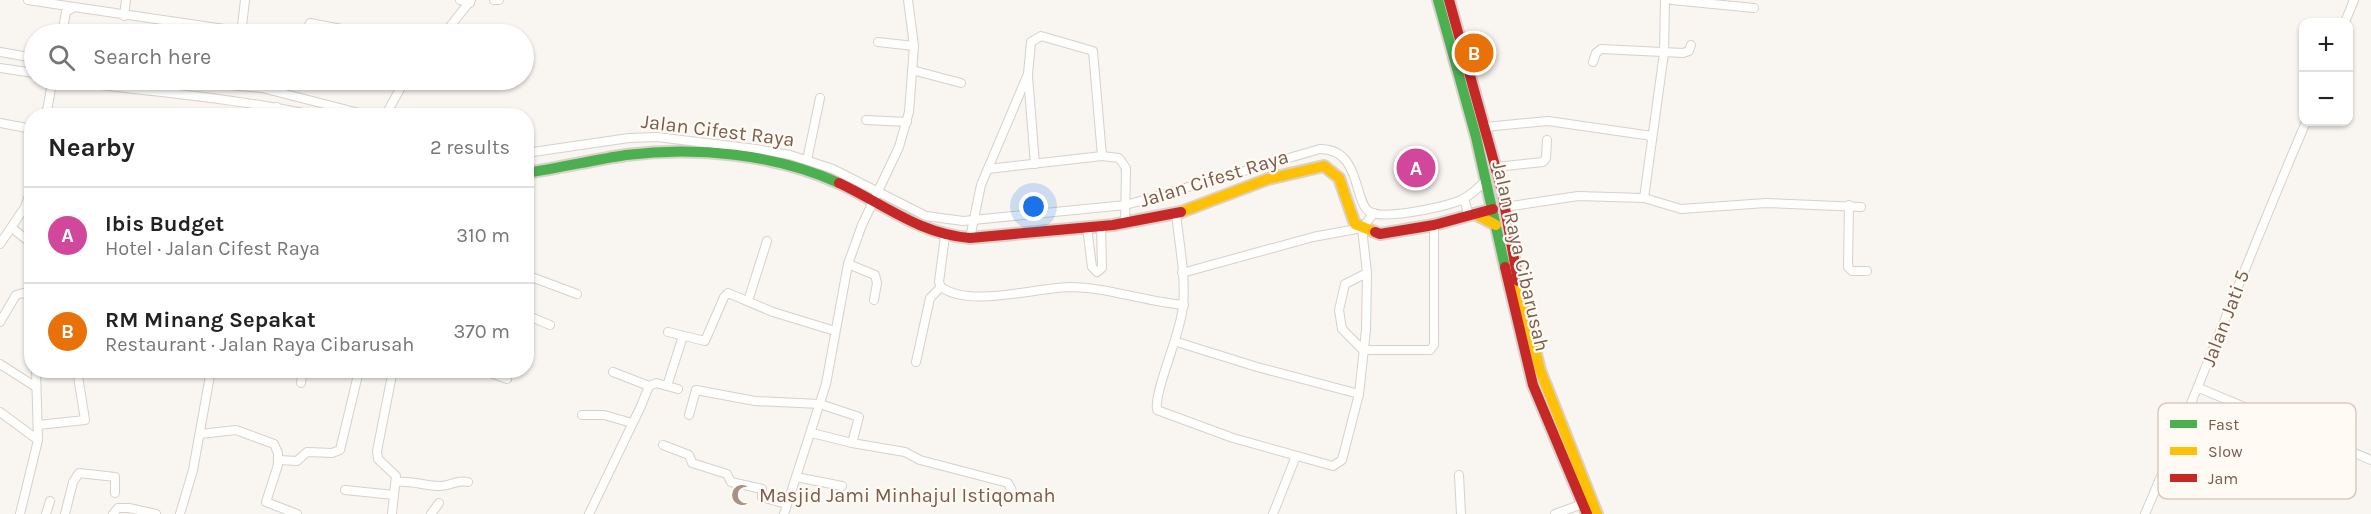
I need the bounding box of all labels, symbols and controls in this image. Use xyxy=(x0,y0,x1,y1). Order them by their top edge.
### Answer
map controls xyxy=(2299,18,2353,126)
button: + xyxy=(2299,18,2353,72)
search box xyxy=(24,24,534,90)
pin: B xyxy=(1454,31,1494,76)
icon: search xyxy=(45,41,78,74)
text: Search here xyxy=(93,44,211,70)
button: − xyxy=(2299,72,2353,126)
street label: Jalan Cifest Raya xyxy=(640,110,796,151)
text: Nearby xyxy=(48,132,135,163)
text: 2 results xyxy=(430,136,510,159)
street label: Jalan Cifest Raya xyxy=(1137,145,1291,212)
pin: A xyxy=(1396,146,1436,190)
street label: Jalan Raya Cibarusah xyxy=(1487,159,1554,354)
your location xyxy=(1019,192,1048,221)
text: Ibis Budget xyxy=(105,211,224,237)
text: A xyxy=(61,224,74,247)
text: 310 m xyxy=(456,224,510,247)
text: Hotel · Jalan Cifest Raya xyxy=(105,237,320,260)
street label: Jalan Jati 5 xyxy=(2197,267,2254,370)
text: RM Minang Sepakat xyxy=(105,307,316,333)
text: B xyxy=(61,320,74,343)
text: 370 m xyxy=(453,320,510,343)
text: Restaurant · Jalan Raya Cibarusah xyxy=(105,333,414,356)
legend xyxy=(2158,403,2356,499)
text: Fast xyxy=(2208,415,2239,434)
text: Slow xyxy=(2208,442,2243,461)
text: Jam xyxy=(2208,469,2238,488)
mosque icon: Masjid Jami Minhajul Istiqomah xyxy=(730,483,754,507)
place label: Masjid Jami Minhajul Istiqomah xyxy=(759,484,1056,507)

